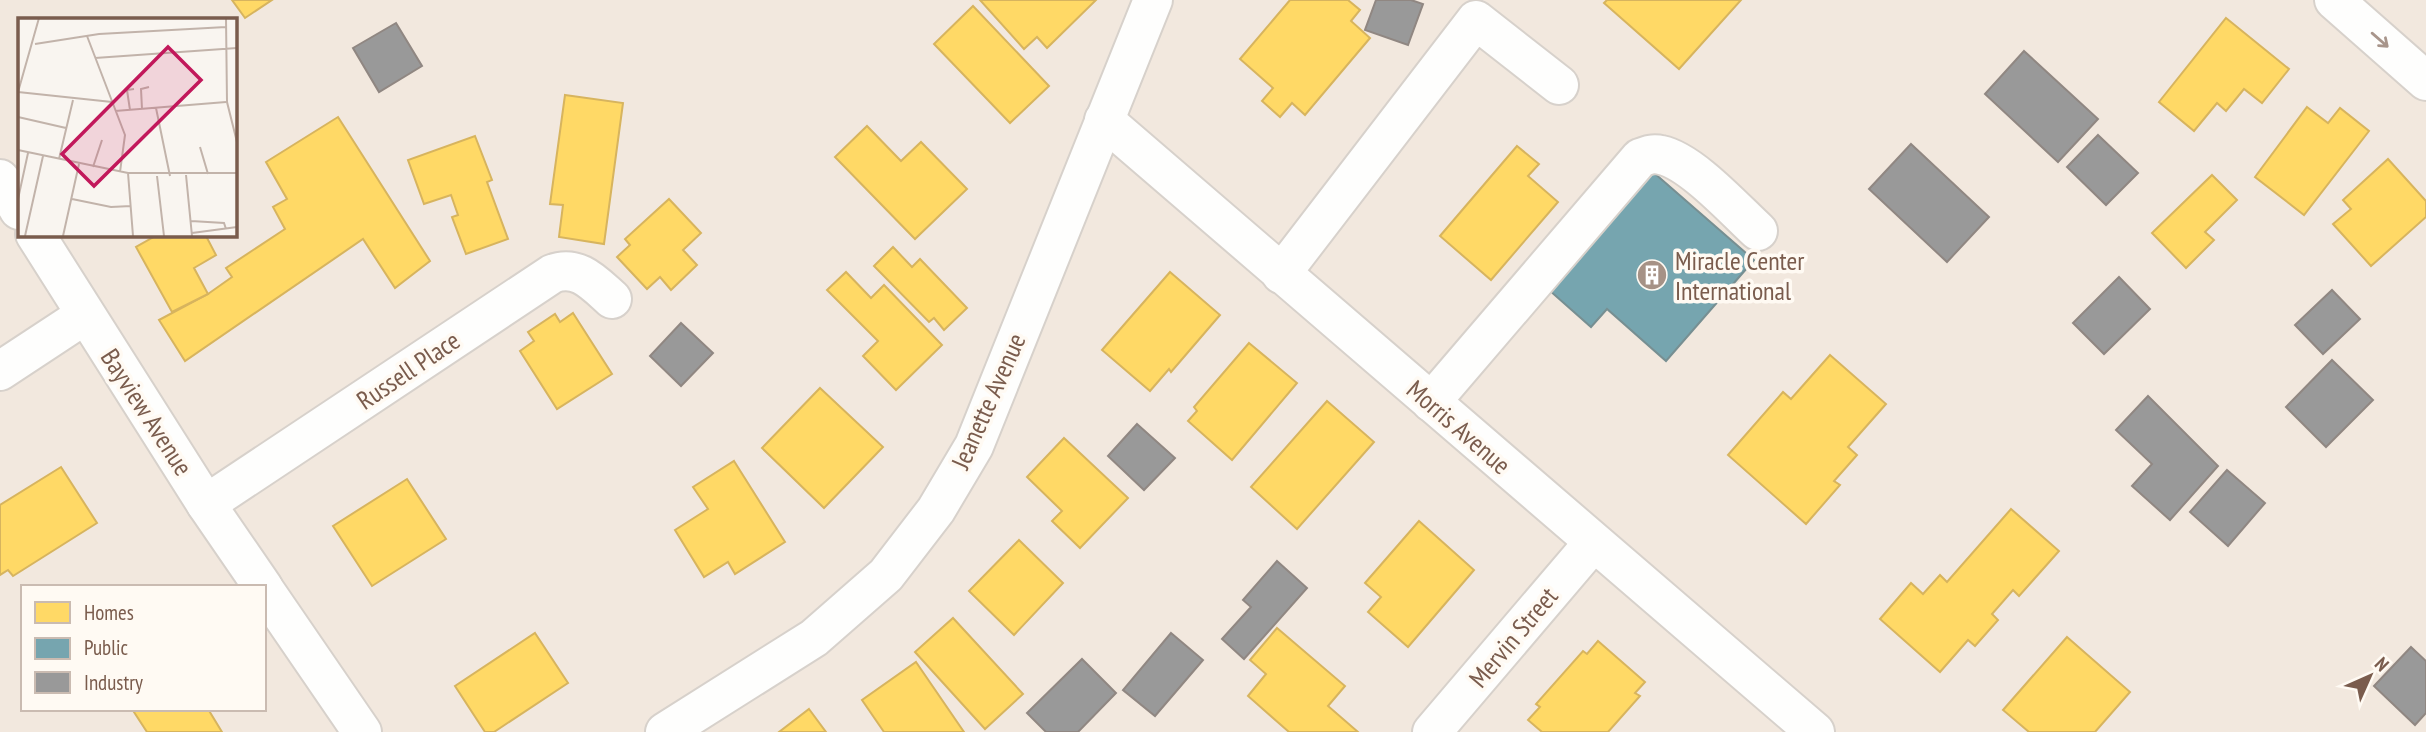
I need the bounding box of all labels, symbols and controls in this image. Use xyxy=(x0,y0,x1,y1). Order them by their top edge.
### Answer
inset map xyxy=(18,18,236,236)
one-way arrow xyxy=(2371,32,2389,48)
place label: Miracle Center International xyxy=(1675,244,1804,307)
building icon: Miracle Center International xyxy=(1635,258,1669,292)
street label: Russell Place xyxy=(350,323,466,417)
street label: Jeanette Avenue xyxy=(943,328,1033,475)
street label: Bayview Avenue xyxy=(94,342,200,482)
street label: Morris Avenue xyxy=(1400,373,1518,481)
street label: Mervin Street xyxy=(1462,580,1564,694)
legend xyxy=(21,585,266,711)
text: Homes xyxy=(84,599,134,626)
text: Public xyxy=(84,634,129,661)
north arrow xyxy=(2335,641,2405,711)
text: N xyxy=(2370,652,2394,676)
text: Industry xyxy=(84,669,143,696)

